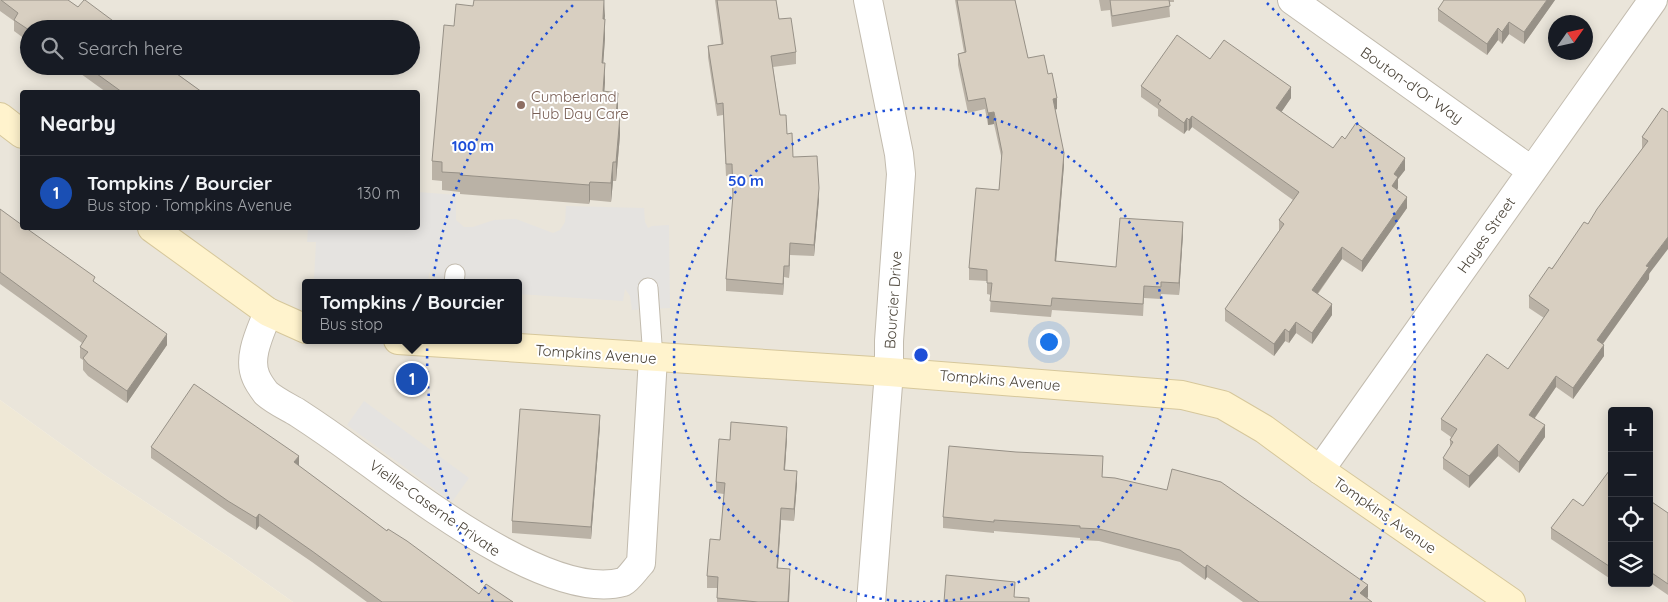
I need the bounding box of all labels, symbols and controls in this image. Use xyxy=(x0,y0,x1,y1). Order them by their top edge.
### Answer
north arrow xyxy=(1548,15,1593,60)
search box xyxy=(20,20,420,75)
icon: search xyxy=(38,34,66,62)
text: Search here xyxy=(78,36,183,60)
street label: Bouton-d'Or Way xyxy=(1357,42,1467,128)
place label: Cumberland Hub Day Care xyxy=(531,87,629,123)
marker: Cumberland Hub Day Care xyxy=(515,99,527,111)
text: Nearby xyxy=(40,110,116,136)
text: 100 m xyxy=(452,136,494,155)
text: Tompkins / Bourcier xyxy=(87,171,272,195)
text: 50 m xyxy=(728,171,764,190)
text: 1 xyxy=(53,183,59,203)
text: 130 m xyxy=(357,183,400,203)
street label: Hayes Street xyxy=(1453,193,1519,277)
text: Bus stop · Tompkins Avenue xyxy=(87,195,292,215)
street label: Bourcier Drive xyxy=(880,250,906,350)
popup xyxy=(302,279,522,344)
text: Tompkins / Bourcier xyxy=(319,290,505,314)
text: Bus stop xyxy=(319,314,383,334)
your location xyxy=(1036,329,1062,355)
street label: Tompkins Avenue xyxy=(535,340,657,368)
centre of rings xyxy=(912,346,930,364)
pin: 1 xyxy=(396,360,428,398)
street label: Tompkins Avenue xyxy=(939,365,1061,395)
map controls xyxy=(1608,407,1653,587)
button: + xyxy=(1608,407,1653,452)
button: − xyxy=(1608,452,1653,497)
street label: Vieille-Caserne Private xyxy=(366,456,504,560)
street label: Tompkins Avenue xyxy=(1330,472,1440,558)
button: locate xyxy=(1608,497,1653,542)
button: layers xyxy=(1608,542,1653,587)

